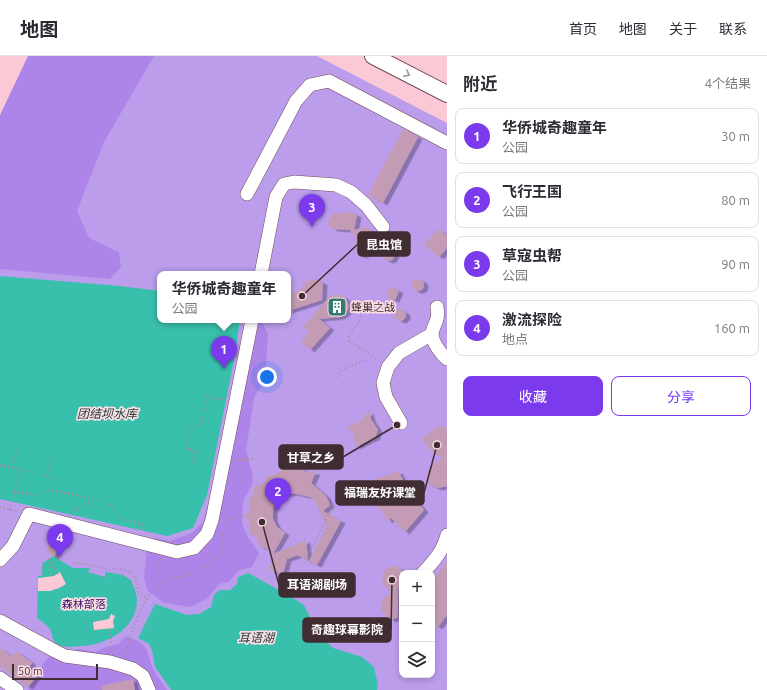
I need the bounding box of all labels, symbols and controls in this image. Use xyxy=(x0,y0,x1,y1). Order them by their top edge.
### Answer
text: 地图 xyxy=(20,18,58,40)
text: 首页 xyxy=(569,21,597,37)
text: 地图 xyxy=(619,21,647,37)
text: 关于 xyxy=(669,21,697,37)
text: 联系 xyxy=(719,21,747,37)
one-way arrow xyxy=(403,69,410,77)
text: 附近 xyxy=(463,74,497,93)
text: 4个结果 xyxy=(705,76,751,90)
text: 华侨城奇趣童年 xyxy=(502,119,607,136)
text: 1 xyxy=(473,129,481,143)
text: 30 m xyxy=(721,129,750,143)
text: 公园 xyxy=(502,140,528,154)
text: 飞行王国 xyxy=(502,183,562,200)
text: 2 xyxy=(473,193,481,207)
text: 80 m xyxy=(721,193,750,207)
pin: 3 xyxy=(299,194,325,227)
text: 公园 xyxy=(502,204,528,218)
callout: 昆虫馆 xyxy=(358,232,410,256)
text: 昆虫馆 xyxy=(366,238,402,251)
text: 草寇虫帮 xyxy=(502,247,562,264)
text: 3 xyxy=(473,257,481,271)
text: 90 m xyxy=(721,257,750,271)
text: 公园 xyxy=(502,268,528,282)
popup xyxy=(157,271,291,323)
text: 华侨城奇趣童年 xyxy=(171,280,277,297)
building icon: 蜂巢之战 xyxy=(326,296,348,318)
text: 公园 xyxy=(171,301,198,315)
place label: 蜂巢之战 xyxy=(351,301,395,313)
text: 激流探险 xyxy=(502,311,562,328)
text: 4 xyxy=(473,321,481,335)
text: 160 m xyxy=(714,321,750,335)
text: 地点 xyxy=(502,332,528,346)
pin: 1 xyxy=(211,336,237,369)
your location xyxy=(257,367,277,387)
button: 收藏 xyxy=(463,376,603,416)
button: 分享 xyxy=(611,376,751,416)
water label: 团结坝水库 xyxy=(77,407,139,420)
callout: 甘草之乡 xyxy=(279,445,343,469)
text: 甘草之乡 xyxy=(287,451,335,464)
pin: 2 xyxy=(265,478,291,511)
callout: 福瑞友好课堂 xyxy=(336,481,424,505)
text: 福瑞友好课堂 xyxy=(344,486,416,499)
pin: 4 xyxy=(47,524,73,557)
map controls xyxy=(399,570,435,678)
button: + xyxy=(399,570,435,606)
callout: 耳语湖剧场 xyxy=(279,573,355,597)
text: 耳语湖剧场 xyxy=(287,578,347,591)
park label: 森林部落 xyxy=(62,598,106,610)
button: − xyxy=(399,606,435,642)
callout: 奇趣球幕影院 xyxy=(303,618,391,642)
text: 奇趣球幕影院 xyxy=(311,623,383,636)
water label: 耳语湖 xyxy=(238,631,276,644)
button: layers xyxy=(399,642,435,678)
scale bar xyxy=(12,662,98,681)
text: 50 m xyxy=(18,665,42,677)

